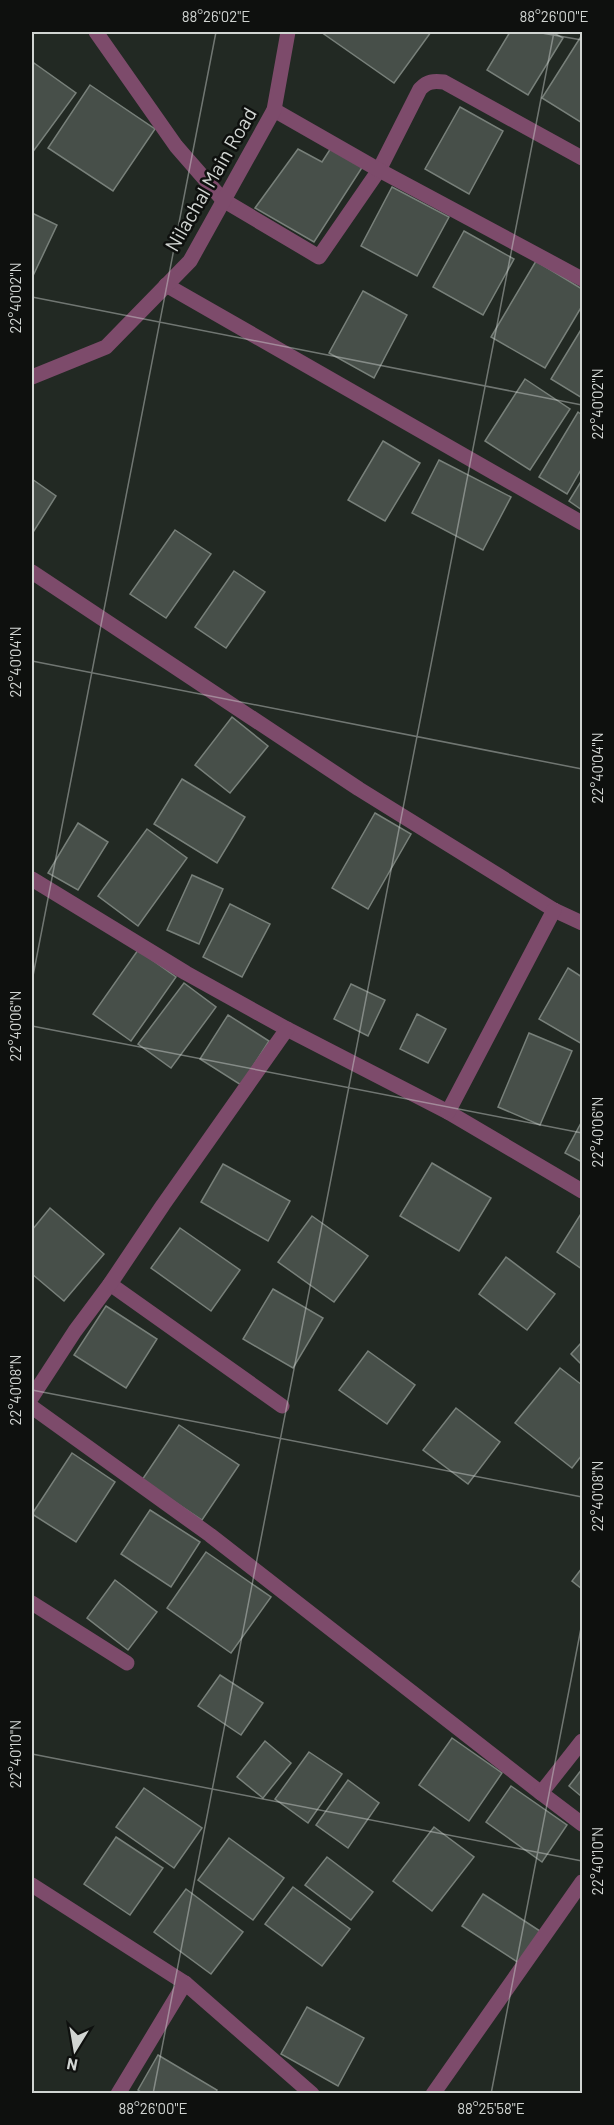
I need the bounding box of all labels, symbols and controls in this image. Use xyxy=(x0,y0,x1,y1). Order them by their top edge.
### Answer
text: 88°26'02"E xyxy=(182,7,250,25)
text: 88°26'00"E xyxy=(519,7,589,25)
street label: Nilachal Main Road xyxy=(159,103,261,255)
text: 22°40'02"N xyxy=(6,262,24,334)
text: 22°40'02"N xyxy=(588,368,606,440)
text: 22°40'04"N xyxy=(6,626,24,698)
text: 22°40'04"N xyxy=(588,732,606,804)
text: 22°40'06"N xyxy=(6,991,24,1061)
text: 22°40'06"N xyxy=(588,1097,606,1167)
text: 22°40'08"N xyxy=(6,1355,24,1425)
text: 22°40'08"N xyxy=(588,1461,606,1531)
text: 22°40'10"N xyxy=(6,1720,24,1788)
text: 22°40'10"N xyxy=(588,1827,606,1895)
north arrow xyxy=(45,2020,105,2080)
text: N xyxy=(65,2055,79,2076)
text: 88°26'00"E xyxy=(118,2099,188,2117)
text: 88°25'58"E xyxy=(457,2099,525,2117)

